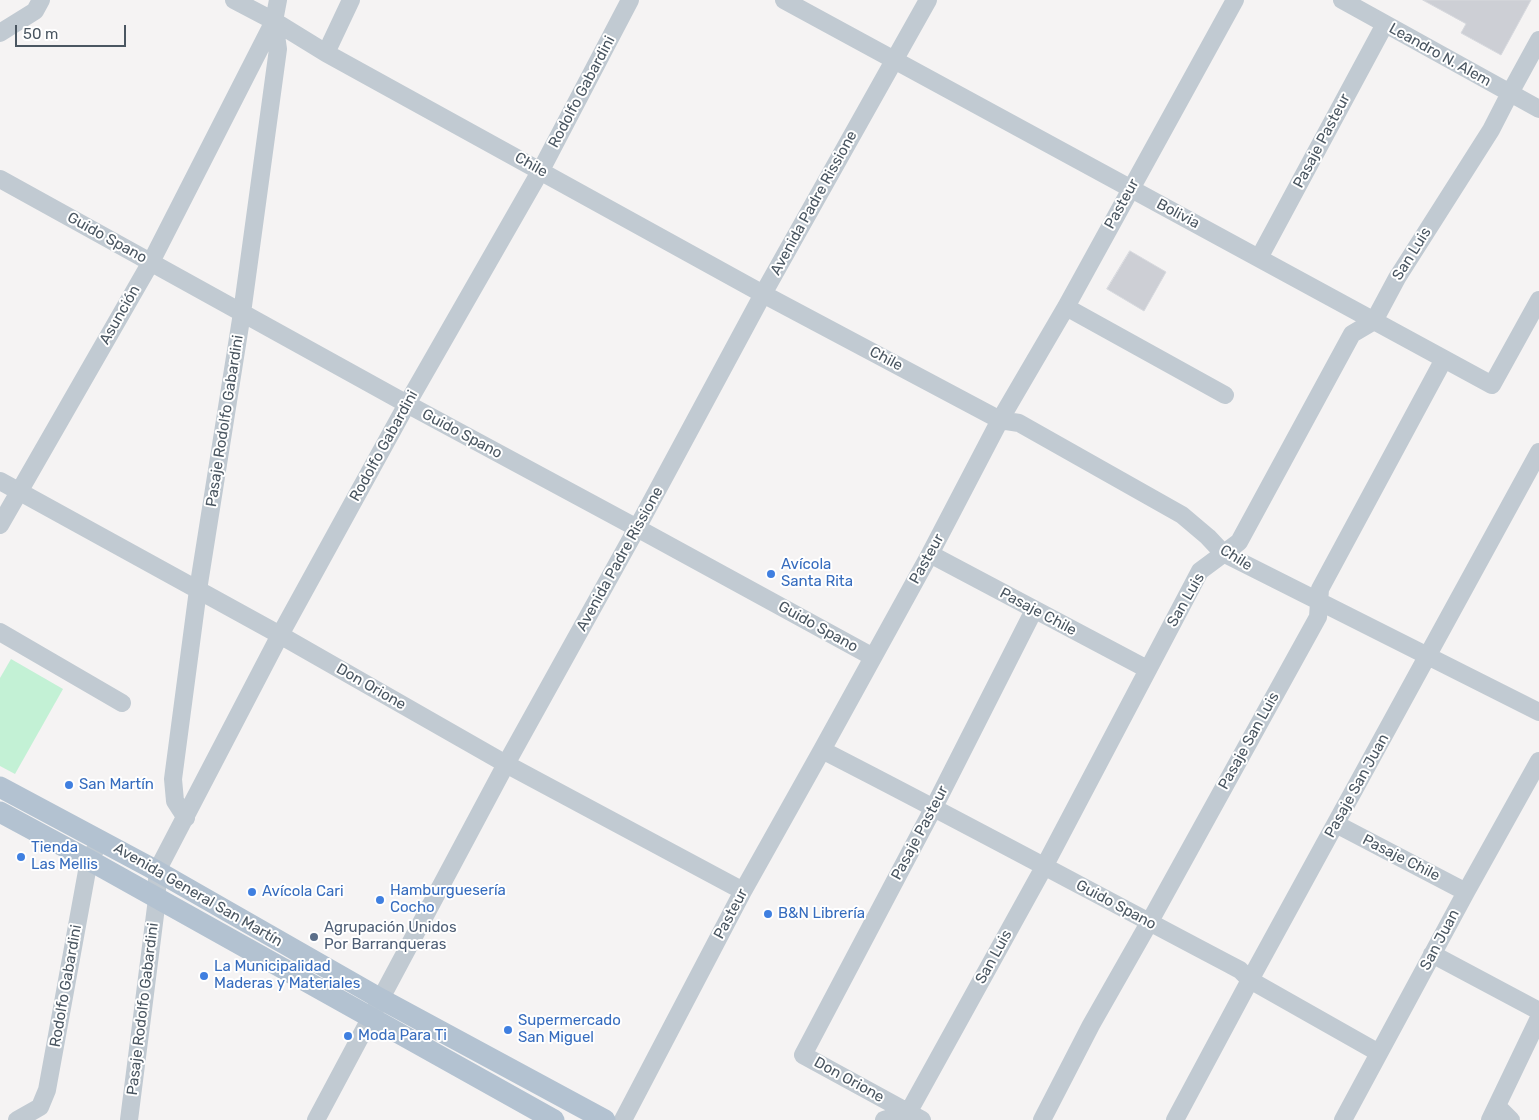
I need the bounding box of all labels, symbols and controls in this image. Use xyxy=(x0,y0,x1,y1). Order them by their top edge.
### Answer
scale bar xyxy=(18,15,129,47)
street label: Leandro N. Alem xyxy=(1386,19,1494,91)
text: 50 m xyxy=(23,25,58,43)
street label: Rodolfo Gabardini xyxy=(545,33,619,151)
street label: Pasaje Pasteur xyxy=(1290,91,1354,191)
street label: Avenida Padre Rissione xyxy=(767,128,861,278)
street label: Chile xyxy=(511,149,551,181)
street label: Pasteur xyxy=(1101,176,1143,232)
street label: Bolivia xyxy=(1153,195,1203,233)
street label: Guido Spano xyxy=(64,209,150,267)
street label: San Luis xyxy=(1389,224,1435,284)
street label: Asunción xyxy=(96,282,144,348)
street label: Pasaje Rodolfo Gabardini xyxy=(203,334,247,508)
street label: Chile xyxy=(866,343,906,375)
street label: Rodolfo Gabardini xyxy=(346,387,422,505)
street label: Guido Spano xyxy=(419,405,505,463)
street label: Avenida Padre Rissione xyxy=(573,484,667,634)
street label: Pasteur xyxy=(906,531,948,587)
street label: Chile xyxy=(1216,541,1256,575)
place label: Avícola Santa Rita xyxy=(781,556,853,591)
marker: Avícola Santa Rita xyxy=(765,568,777,580)
street label: San Luis xyxy=(1163,570,1209,630)
street label: Pasaje Chile xyxy=(996,584,1080,640)
street label: Guido Spano xyxy=(775,598,861,656)
street label: Don Orione xyxy=(333,660,409,714)
street label: Pasaje San Luis xyxy=(1215,689,1283,793)
street label: Pasaje San Juan xyxy=(1321,731,1393,841)
place label: San Martín xyxy=(79,776,154,794)
marker: San Martín xyxy=(63,779,75,791)
street label: Pasaje Pasteur xyxy=(888,783,952,883)
street label: Pasaje Chile xyxy=(1359,831,1443,885)
place label: Tienda Las Mellis xyxy=(31,839,98,874)
street label: Avenida General San Martín xyxy=(110,839,286,951)
marker: Tienda Las Mellis xyxy=(15,851,27,863)
street label: Guido Spano xyxy=(1073,876,1159,934)
place label: Hamburguesería Cocho xyxy=(390,882,506,917)
place label: Avícola Cari xyxy=(262,883,344,901)
marker: Avícola Cari xyxy=(246,886,258,898)
street label: Pasteur xyxy=(710,886,752,942)
marker: Hamburguesería Cocho xyxy=(374,894,386,906)
place label: B&N Librería xyxy=(778,905,865,923)
street label: San Juan xyxy=(1417,907,1463,973)
marker: B&N Librería xyxy=(762,908,774,920)
place label: Agrupación Unidos Por Barranqueras xyxy=(324,919,457,954)
street label: Pasaje Rodolfo Gabardini xyxy=(123,922,163,1096)
street label: Rodolfo Gabardini xyxy=(46,923,86,1049)
street label: San Luis xyxy=(972,927,1016,987)
marker: Agrupación Unidos Por Barranqueras xyxy=(308,931,320,943)
place label: La Municipalidad Maderas y Materiales xyxy=(214,958,360,993)
marker: La Municipalidad Maderas y Materiales xyxy=(198,970,210,982)
place label: Supermercado San Miguel xyxy=(518,1012,621,1047)
marker: Supermercado San Miguel xyxy=(502,1024,514,1036)
place label: Moda Para Ti xyxy=(358,1027,447,1045)
marker: Moda Para Ti xyxy=(342,1030,354,1042)
street label: Don Orione xyxy=(811,1053,887,1107)

